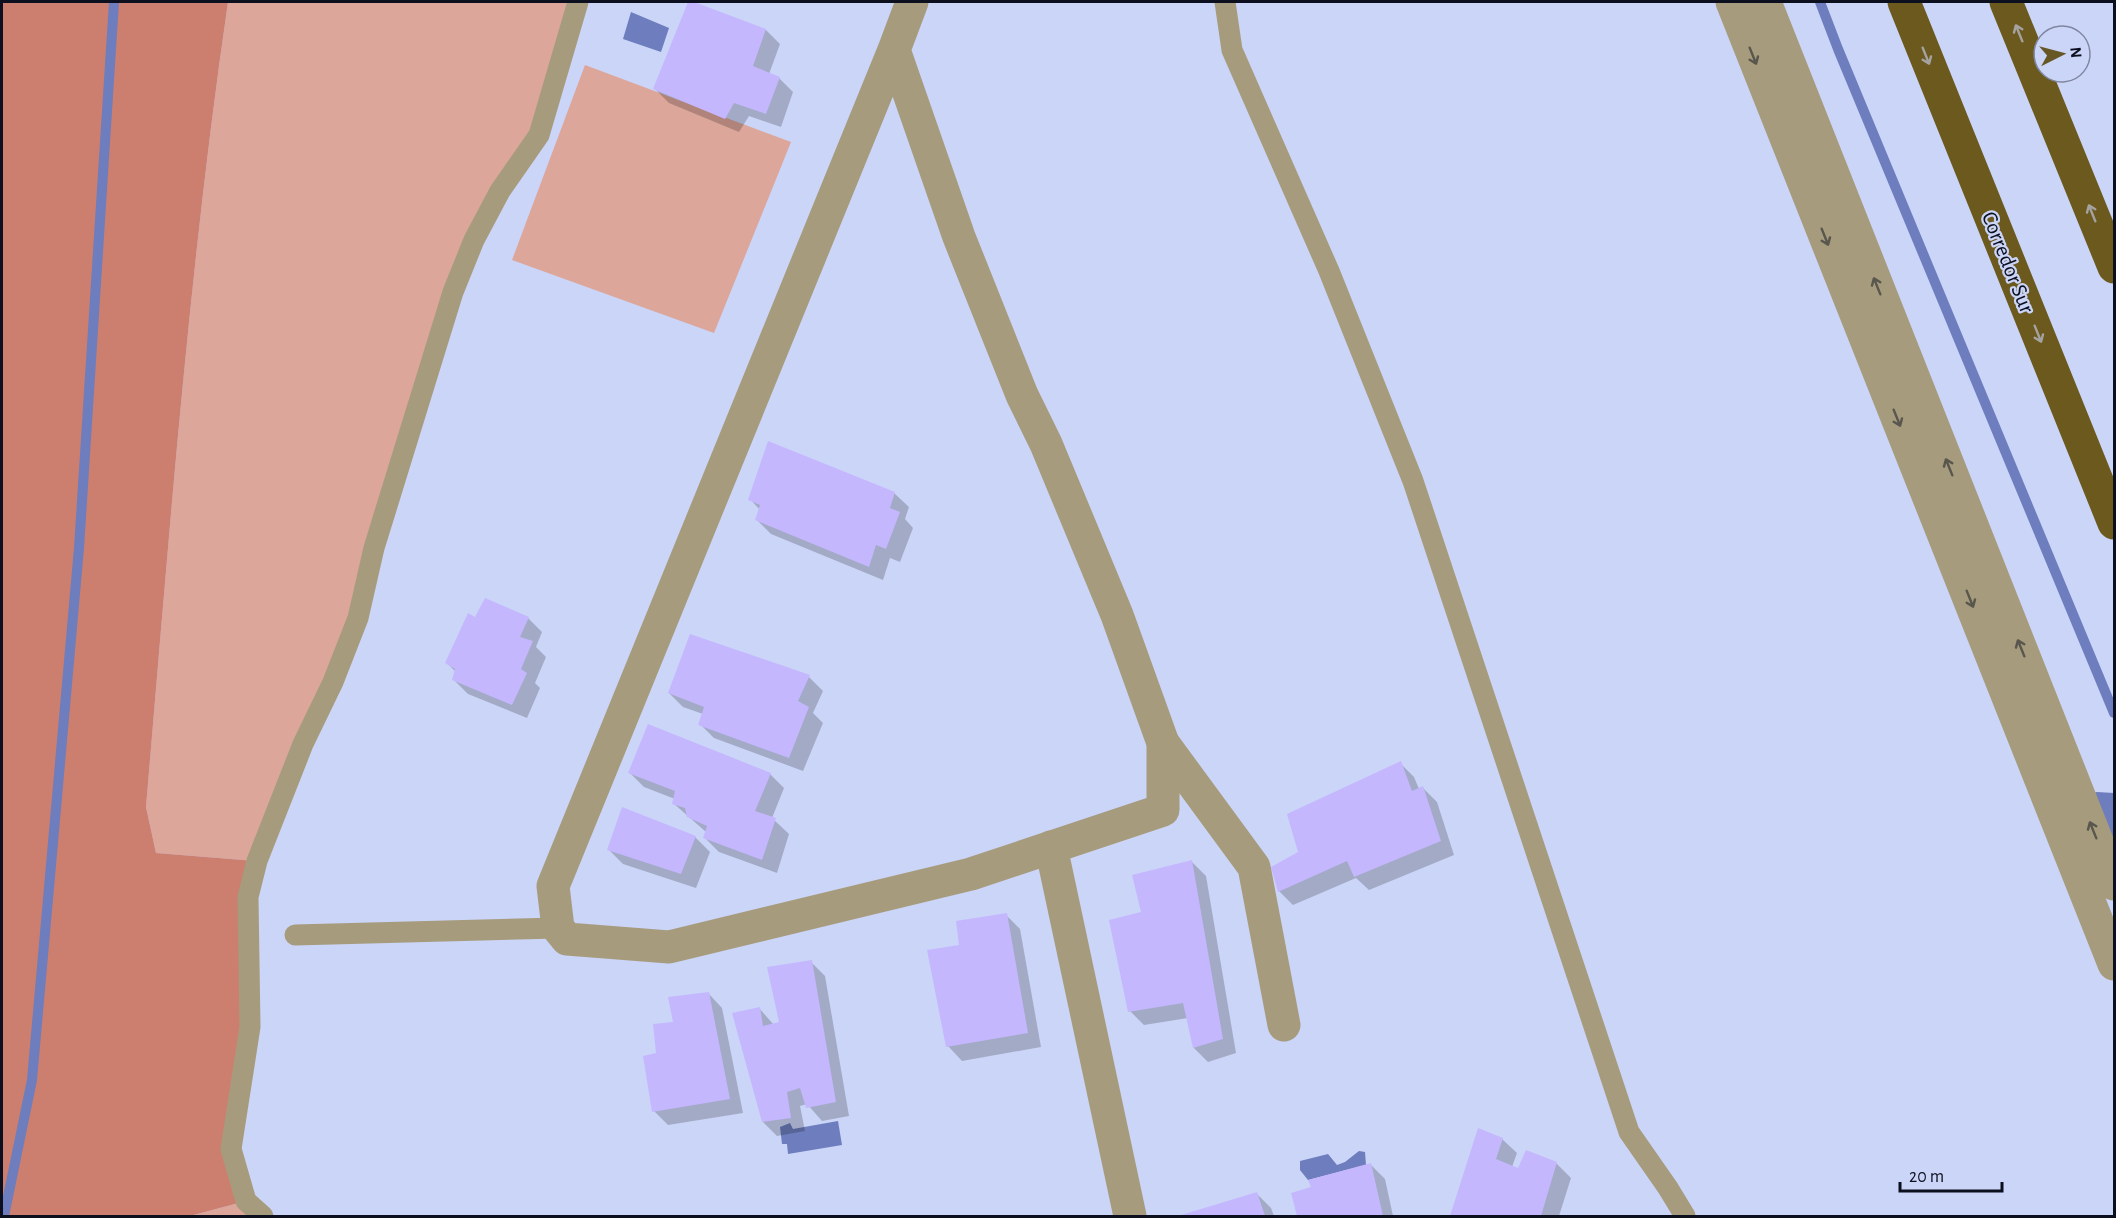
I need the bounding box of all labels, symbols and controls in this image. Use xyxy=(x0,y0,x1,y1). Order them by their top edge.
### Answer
one-way arrow xyxy=(2013,24,2024,42)
north arrow xyxy=(2032,24,2092,84)
one-way arrow xyxy=(1748,46,1759,65)
one-way arrow xyxy=(1921,46,1932,64)
text: N xyxy=(2067,46,2084,59)
one-way arrow xyxy=(2086,205,2097,223)
street label: Corredor Sur xyxy=(1978,209,2038,316)
one-way arrow xyxy=(1821,227,1832,246)
one-way arrow xyxy=(1871,277,1882,296)
one-way arrow xyxy=(2033,324,2044,343)
one-way arrow xyxy=(1893,408,1904,427)
one-way arrow xyxy=(1943,458,1954,477)
one-way arrow xyxy=(1965,590,1976,608)
one-way arrow xyxy=(2015,640,2026,658)
one-way arrow xyxy=(2087,821,2098,839)
scale bar xyxy=(1900,1155,2002,1193)
text: 20 m xyxy=(1909,1168,1944,1186)

